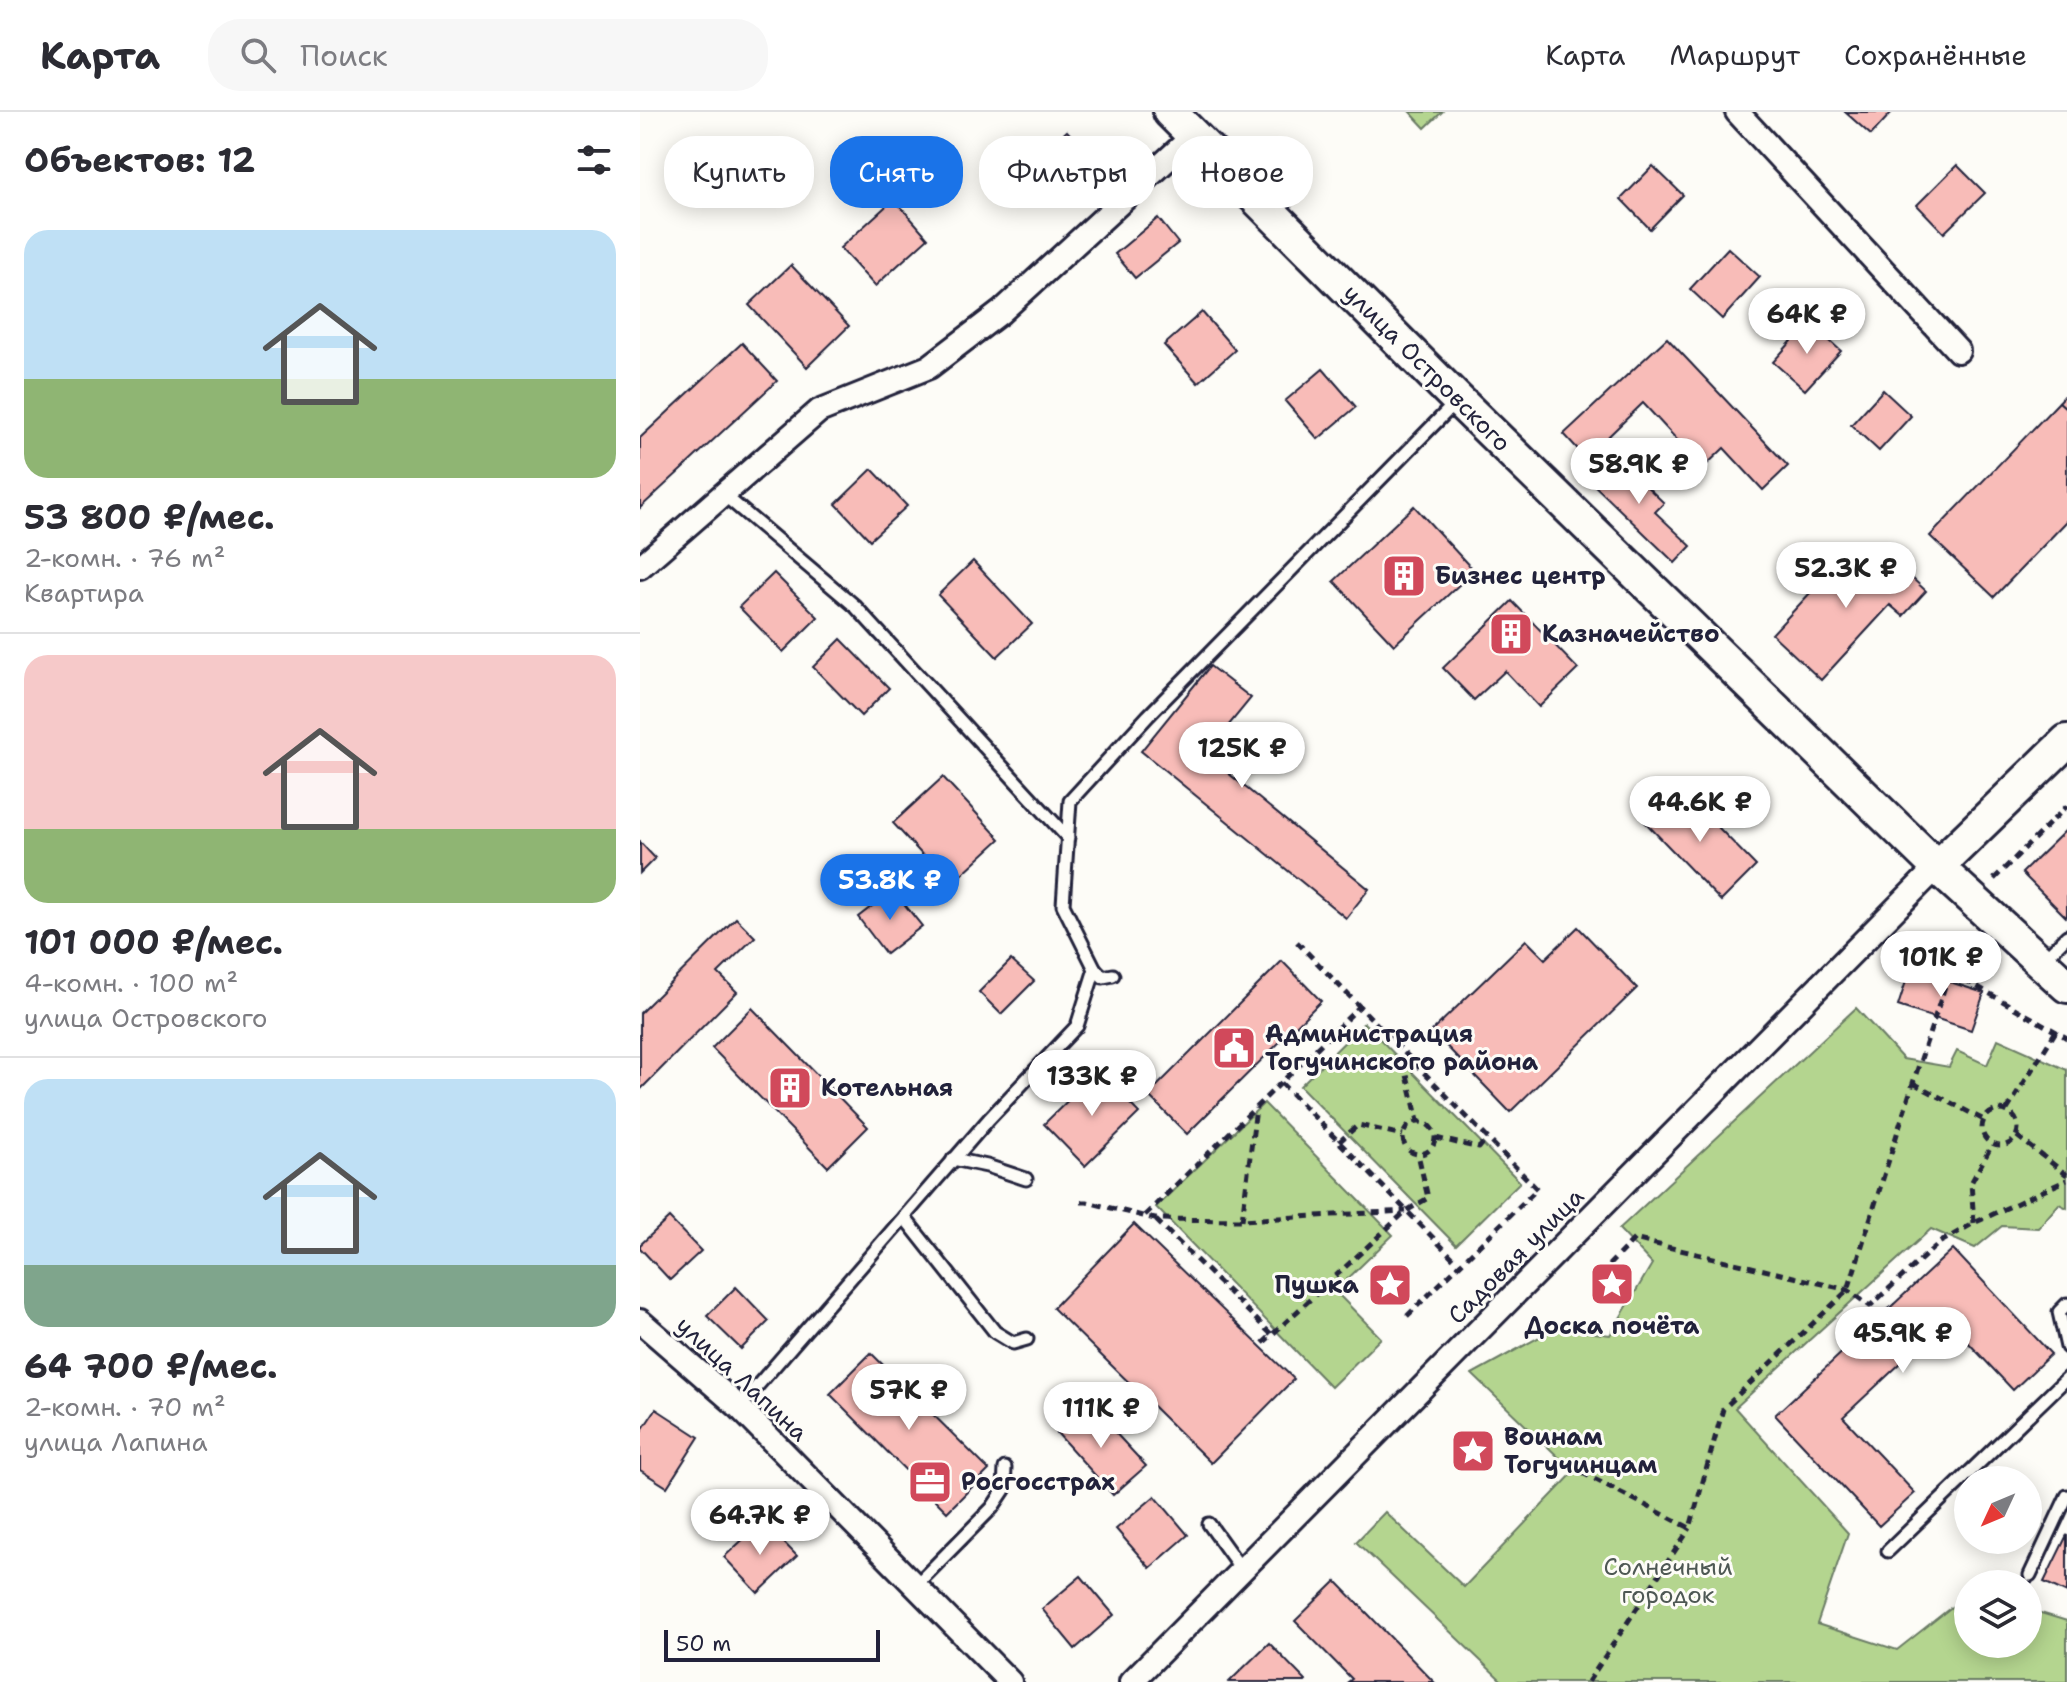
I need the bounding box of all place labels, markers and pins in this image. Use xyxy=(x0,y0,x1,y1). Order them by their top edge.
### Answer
pin: 64K ₽ xyxy=(1751,288,1863,356)
pin: 58.9K ₽ xyxy=(1565,438,1713,506)
pin: 52.3K ₽ xyxy=(1772,542,1920,610)
building icon: Бизнес центр xyxy=(1380,552,1428,600)
place label: Бизнес центр xyxy=(1435,560,1606,592)
building icon: Казначейство xyxy=(1487,610,1535,658)
place label: Казначейство xyxy=(1542,618,1720,650)
pin: 125K ₽ xyxy=(1177,722,1307,790)
pin: 44.6K ₽ xyxy=(1626,776,1774,844)
pin: 53.8K ₽ xyxy=(816,854,964,922)
pin: 101K ₽ xyxy=(1876,931,2006,999)
place label: Администрация Тогучинского района xyxy=(1265,1018,1539,1078)
public building icon: Администрация Тогучинского района xyxy=(1210,1024,1258,1072)
pin: 133K ₽ xyxy=(1027,1050,1157,1118)
building icon: Котельная xyxy=(766,1064,814,1112)
place label: Котельная xyxy=(821,1072,953,1104)
place icon: Доска почёта xyxy=(1588,1260,1636,1308)
place icon: Пушка xyxy=(1366,1261,1414,1309)
place label: Пушка xyxy=(1275,1269,1360,1301)
pin: 45.9K ₽ xyxy=(1829,1307,1977,1375)
place label: Доска почёта xyxy=(1525,1310,1700,1342)
pin: 57K ₽ xyxy=(853,1364,965,1432)
pin: 111K ₽ xyxy=(1036,1382,1166,1450)
place label: Воинам Тогучинцам xyxy=(1504,1421,1657,1481)
place icon: Воинам Тогучинцам xyxy=(1449,1427,1497,1475)
office icon: Росгосстрах xyxy=(906,1458,954,1506)
place label: Росгосстрах xyxy=(961,1466,1115,1498)
pin: 64.7K ₽ xyxy=(686,1489,834,1557)

